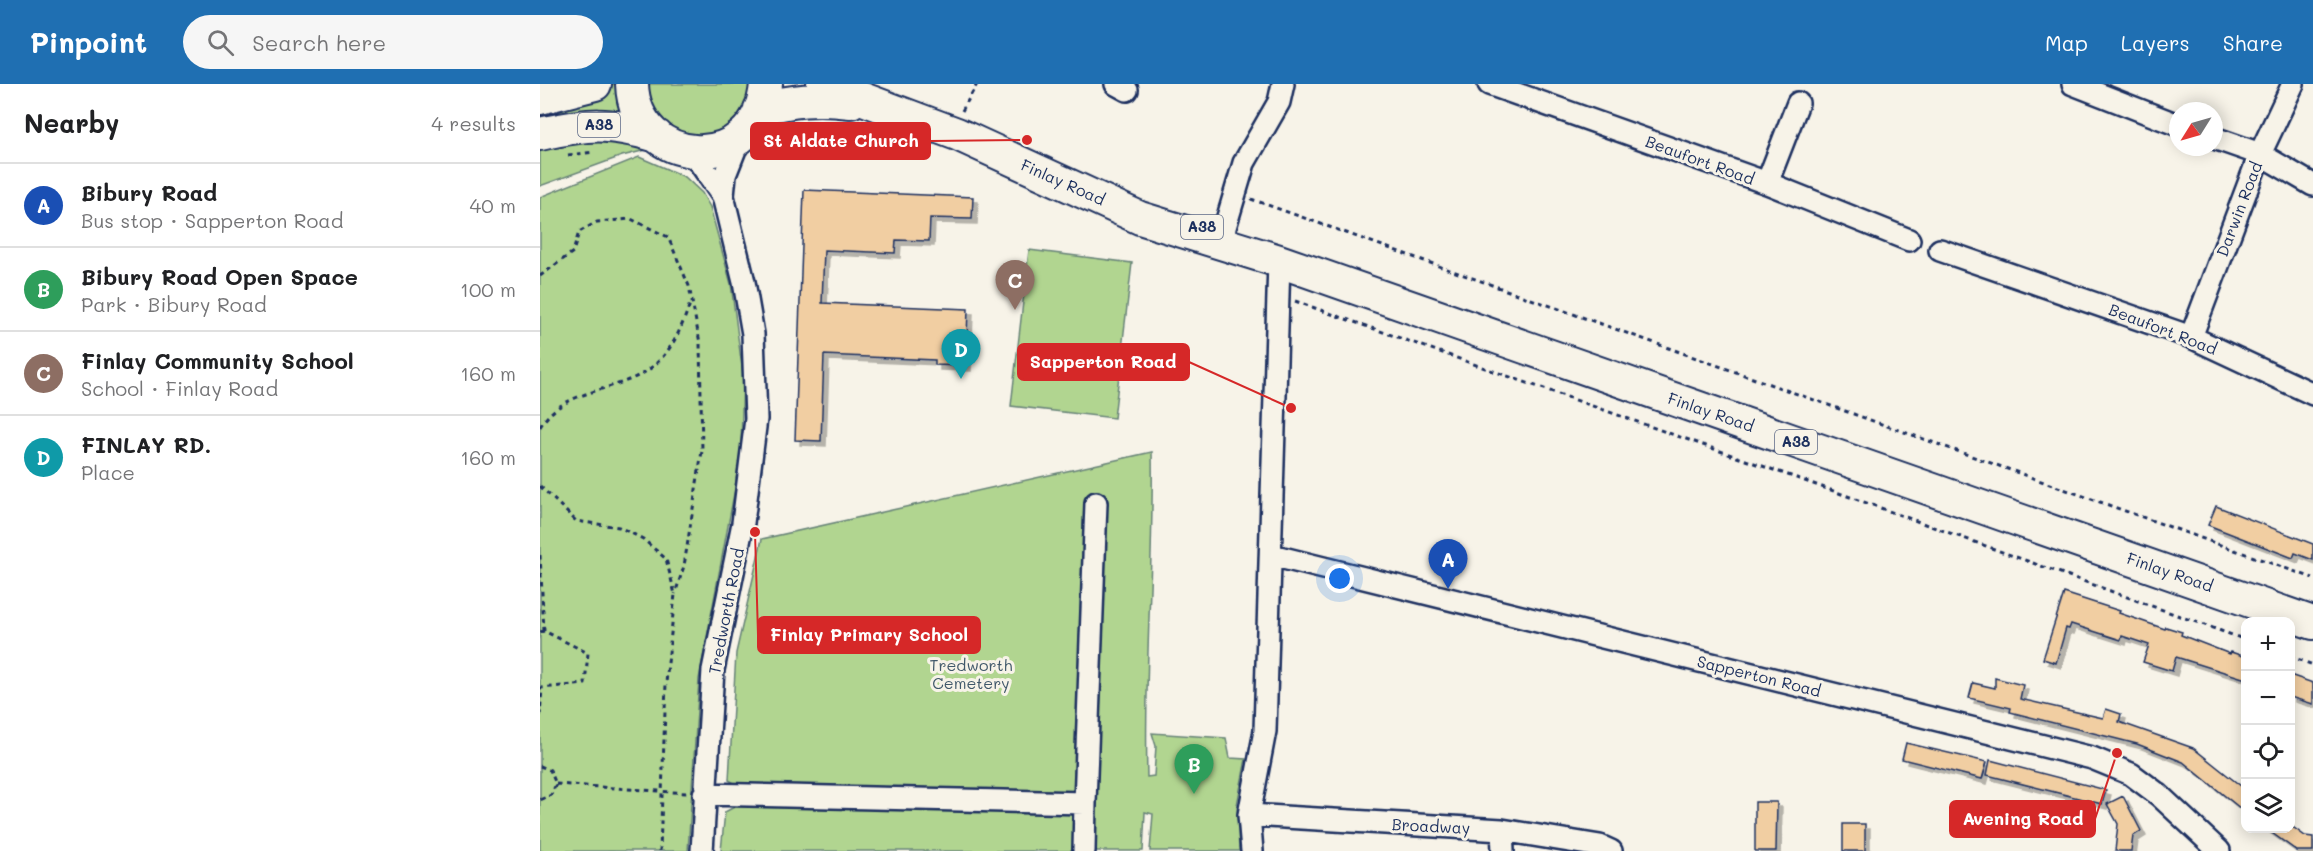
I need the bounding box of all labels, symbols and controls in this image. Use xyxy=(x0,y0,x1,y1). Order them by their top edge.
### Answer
search box xyxy=(183,15,603,69)
text: Pinpoint xyxy=(30,24,147,60)
icon: search xyxy=(204,26,237,59)
text: Search here xyxy=(252,28,386,57)
text: Map xyxy=(2045,29,2088,56)
text: Layers xyxy=(2121,29,2190,56)
text: Share xyxy=(2223,29,2283,56)
north arrow xyxy=(2169,102,2223,156)
text: Nearby xyxy=(24,106,119,140)
text: 4 results xyxy=(431,110,516,136)
road number: A38 xyxy=(578,113,620,137)
callout: St Aldate Church xyxy=(751,123,930,159)
text: St Aldate Church xyxy=(763,128,919,152)
street label: Beaufort Road xyxy=(1643,130,1757,189)
street label: Finlay Road xyxy=(1018,154,1109,209)
street label: Darwin Road xyxy=(2211,158,2266,259)
text: Bibury Road xyxy=(81,178,217,207)
text: A xyxy=(37,192,50,218)
text: 40 m xyxy=(470,192,516,218)
text: Bus stop · Sapperton Road xyxy=(81,207,344,233)
road number: A38 xyxy=(1181,215,1223,239)
pin: C xyxy=(996,260,1034,310)
text: Bibury Road Open Space xyxy=(81,262,358,291)
text: B xyxy=(37,276,50,302)
text: 100 m xyxy=(460,276,516,302)
text: Park · Bibury Road xyxy=(81,291,267,317)
street label: Beaufort Road xyxy=(2106,298,2220,359)
pin: D xyxy=(942,330,980,379)
callout: Sapperton Road xyxy=(1018,344,1189,380)
text: Finlay Community School xyxy=(81,346,354,375)
text: Sapperton Road xyxy=(1030,349,1176,373)
text: C xyxy=(36,360,51,386)
text: 160 m xyxy=(460,360,516,386)
text: School · Finlay Road xyxy=(81,375,278,401)
street label: Finlay Road xyxy=(1665,387,1757,436)
text: FINLAY RD. xyxy=(81,430,211,459)
road number: A38 xyxy=(1775,430,1817,454)
text: D xyxy=(36,444,51,470)
text: 160 m xyxy=(460,444,516,470)
text: Place xyxy=(81,459,135,485)
pin: A xyxy=(1428,540,1468,589)
street label: Tredworth Road xyxy=(703,546,748,676)
street label: Finlay Road xyxy=(2124,547,2216,596)
your location xyxy=(1325,564,1354,593)
callout: Finlay Primary School xyxy=(758,617,980,653)
map controls xyxy=(2241,617,2295,833)
button: + xyxy=(2241,617,2295,671)
text: Finlay Primary School xyxy=(770,622,968,646)
street label: Sapperton Road xyxy=(1695,650,1823,701)
park label: Tredworth Cemetery xyxy=(930,654,1013,693)
button: − xyxy=(2241,671,2295,725)
button: locate xyxy=(2241,725,2295,779)
pin: B xyxy=(1174,744,1214,794)
button: layers xyxy=(2241,779,2295,833)
callout: Avening Road xyxy=(1950,801,2095,837)
text: Avening Road xyxy=(1962,806,2084,830)
street label: Broadway xyxy=(1391,813,1471,838)

